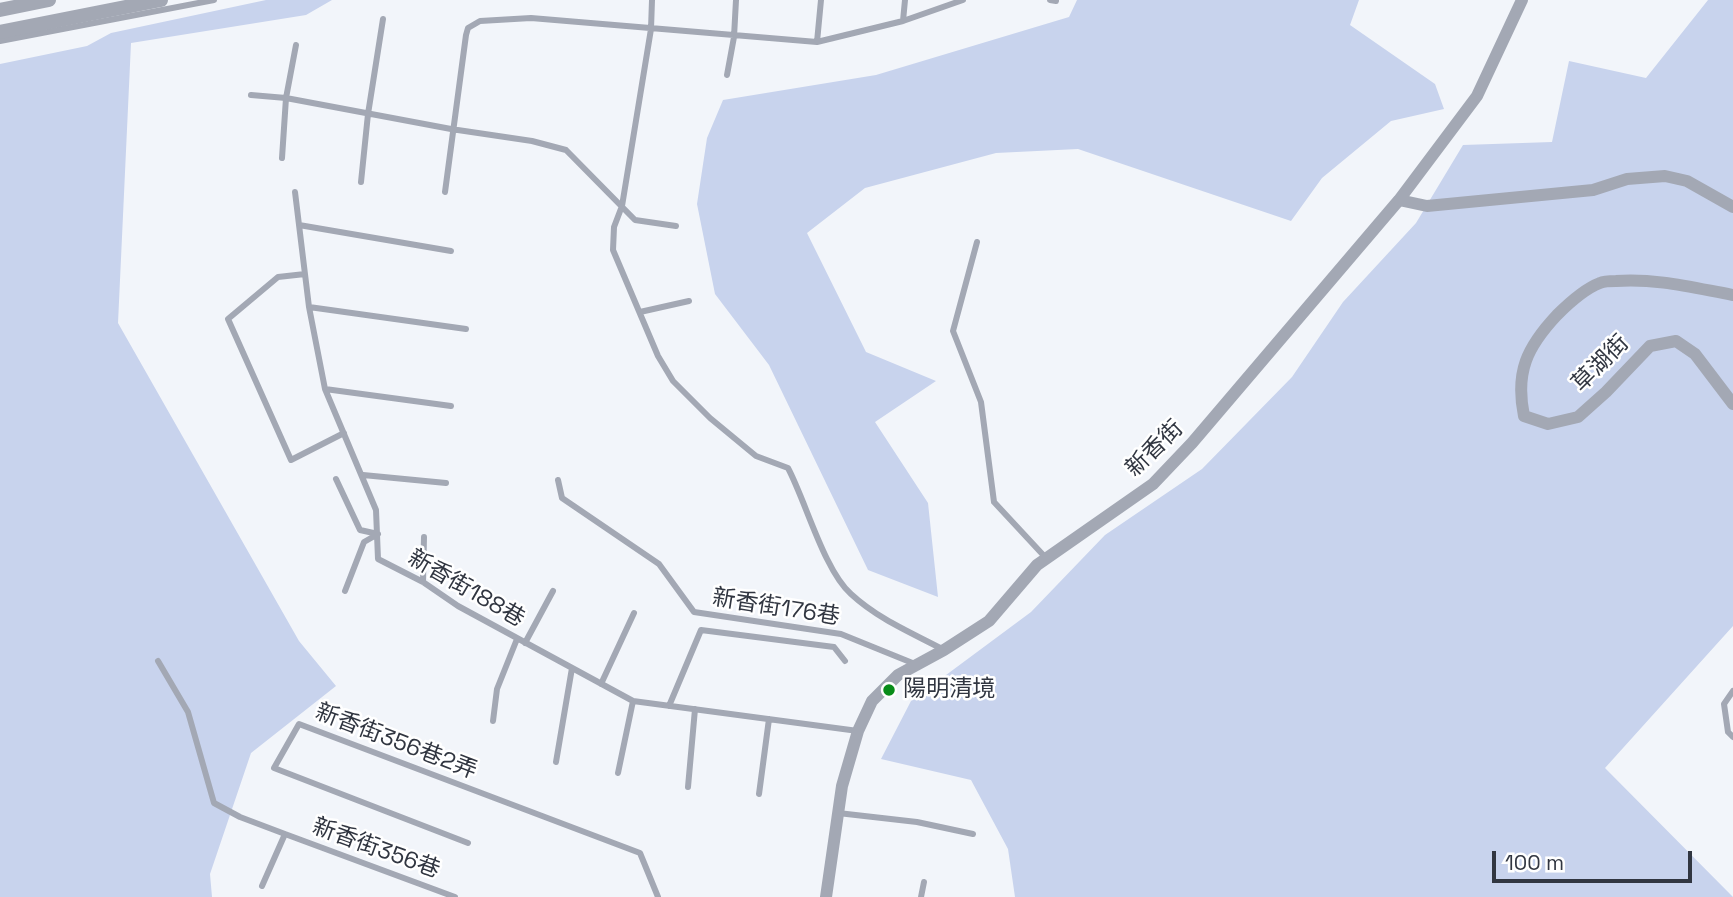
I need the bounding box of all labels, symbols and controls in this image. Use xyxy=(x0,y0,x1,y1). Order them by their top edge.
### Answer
street label: 草湖街 xyxy=(1567,330,1635,398)
street label: 新香街 xyxy=(1121,415,1189,483)
street label: 新香街188巷 xyxy=(403,544,529,634)
street label: 新香街176巷 xyxy=(710,584,842,632)
place label: 陽明清境 xyxy=(903,676,995,704)
marker: 陽明清境 xyxy=(881,682,897,698)
street label: 新香街356巷2弄 xyxy=(311,699,481,785)
street label: 新香街356巷 xyxy=(308,813,444,885)
scale bar xyxy=(1495,838,1694,882)
text: 100 m xyxy=(1505,849,1564,876)

